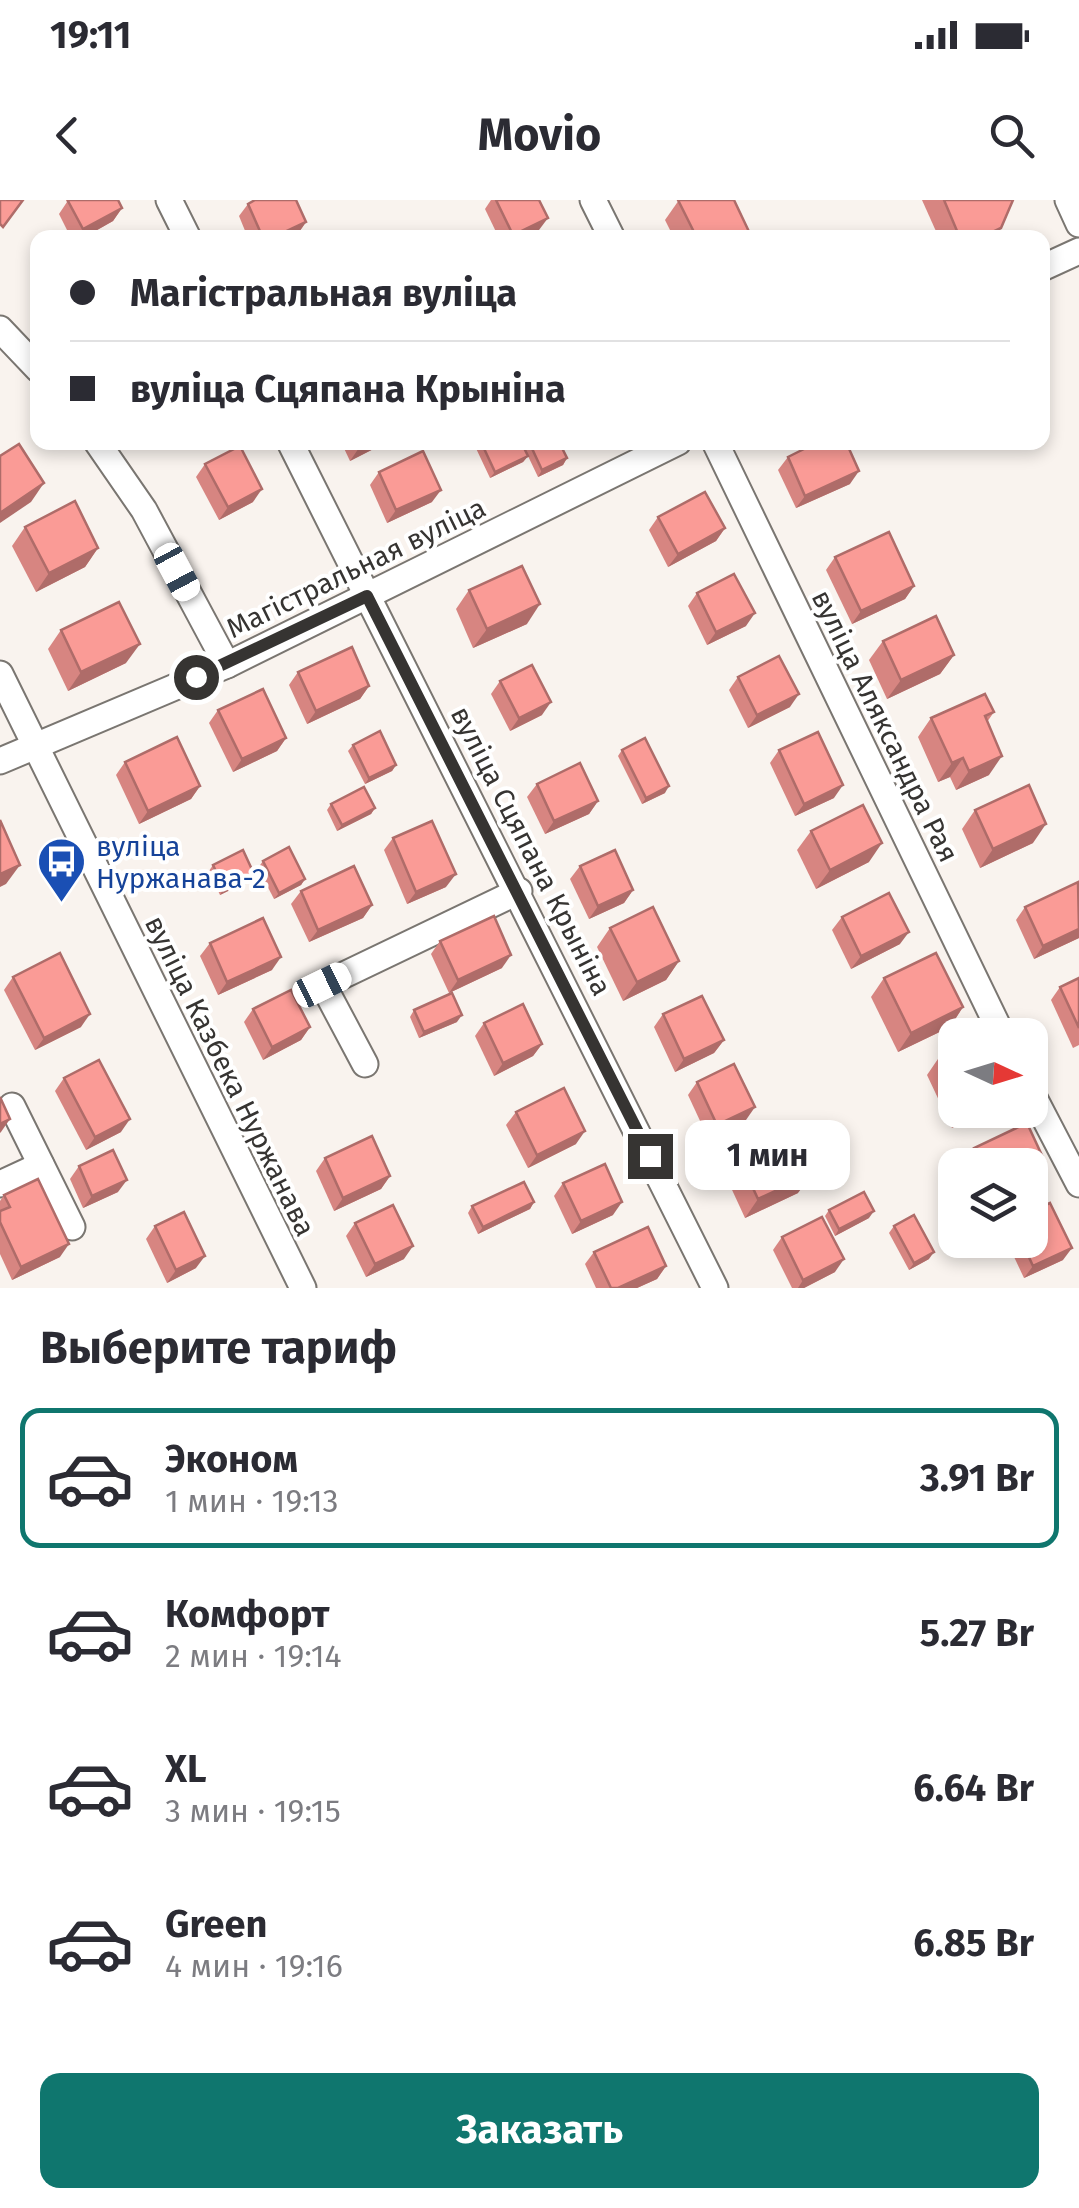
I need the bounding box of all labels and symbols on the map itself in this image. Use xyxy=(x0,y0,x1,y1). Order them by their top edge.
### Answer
street label: Магістральная вуліца xyxy=(221,491,491,645)
car xyxy=(150,538,204,606)
street label: вуліца Аляксандра Рая xyxy=(805,585,965,867)
route start xyxy=(174,655,219,700)
street label: вуліца Сцяпана Крыніна xyxy=(444,701,618,1001)
place label: вуліца Нуржанава-2 xyxy=(96,830,266,895)
bus stop icon: вуліца Нуржанава-2 xyxy=(35,836,87,904)
street label: вуліца Казбека Нуржанава xyxy=(138,910,322,1242)
car xyxy=(288,958,356,1012)
north arrow xyxy=(938,1018,1048,1128)
callout: 1 мин xyxy=(685,1121,850,1191)
route end xyxy=(628,1134,673,1179)

